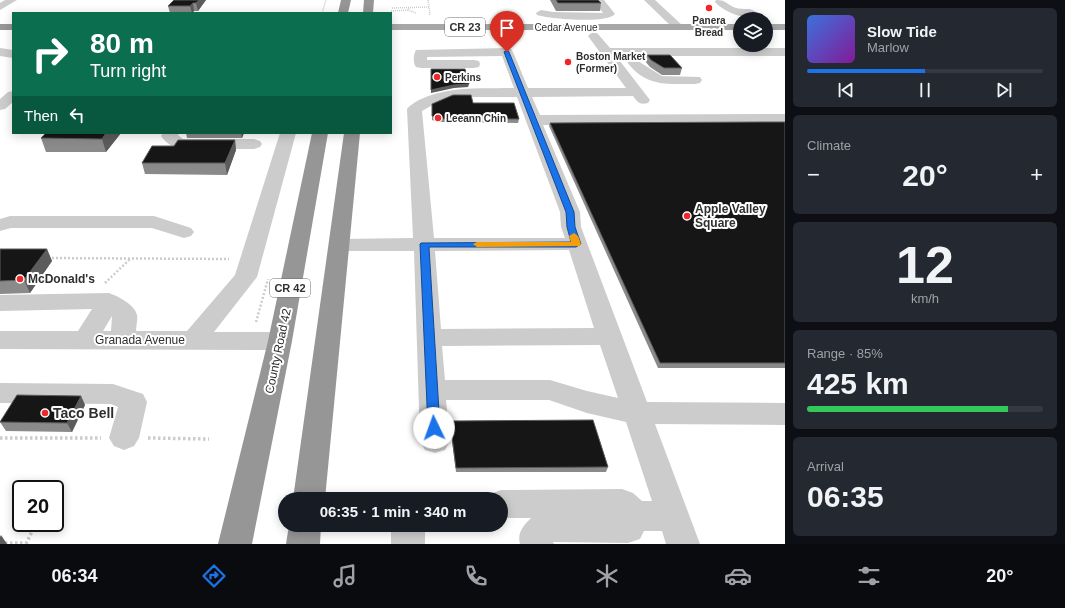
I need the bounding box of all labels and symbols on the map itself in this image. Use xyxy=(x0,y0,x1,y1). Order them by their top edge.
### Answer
marker: Panera Bread xyxy=(704,3,714,13)
pin xyxy=(490,11,524,52)
place label: Panera Bread xyxy=(692,15,726,38)
road number: CR 23 xyxy=(445,18,485,36)
street label: Cedar Avenue xyxy=(534,22,598,33)
place label: Boston Market (Former) xyxy=(576,51,646,74)
marker: Boston Market (Former) xyxy=(563,57,573,67)
marker: Perkins xyxy=(432,72,442,82)
place label: Perkins xyxy=(445,72,482,83)
marker: Leeann Chin xyxy=(433,113,443,123)
place label: Leeann Chin xyxy=(446,113,506,124)
place label: Apple Valley Square xyxy=(695,202,766,230)
marker: Apple Valley Square xyxy=(682,211,692,221)
place label: McDonald's xyxy=(28,272,95,286)
marker: McDonald's xyxy=(15,274,25,284)
road number: CR 42 xyxy=(270,279,310,297)
street label: County Road 42 xyxy=(262,307,294,395)
street label: Granada Avenue xyxy=(95,333,185,347)
place label: Taco Bell xyxy=(53,405,114,421)
position arrow xyxy=(413,407,455,449)
marker: Taco Bell xyxy=(40,408,50,418)
speed limit sign: 20 xyxy=(12,480,64,532)

